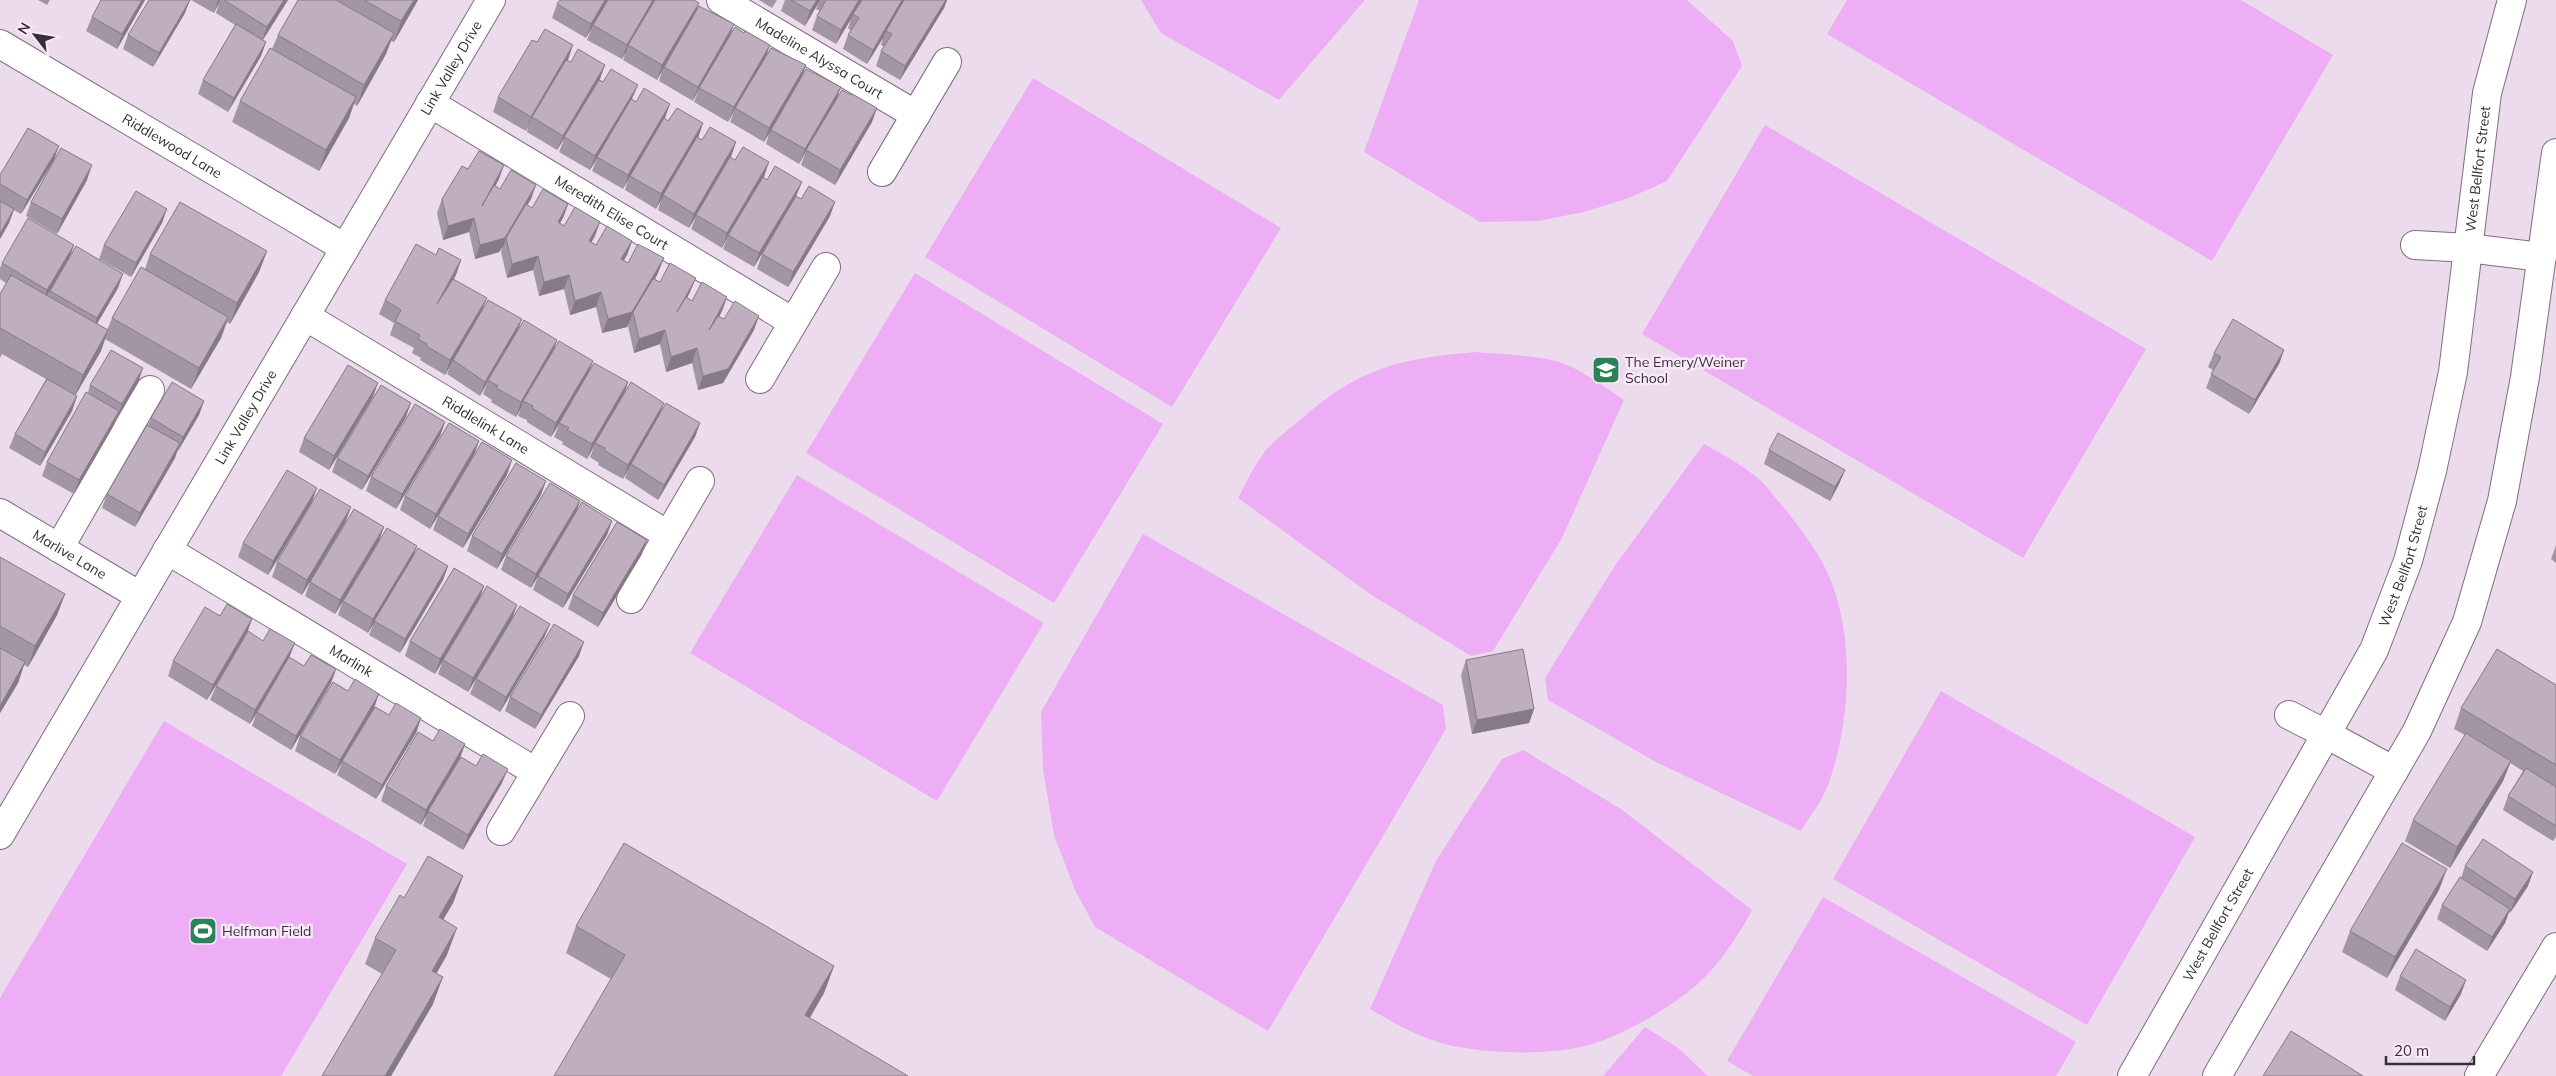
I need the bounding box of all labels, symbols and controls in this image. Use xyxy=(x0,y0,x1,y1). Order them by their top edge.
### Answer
north arrow xyxy=(10,10,60,60)
street label: Madeline Alyssa Court xyxy=(752,13,886,103)
street label: Link Valley Drive xyxy=(416,17,486,118)
text: N xyxy=(13,19,34,37)
street label: West Bellfort Street xyxy=(2461,105,2494,233)
street label: Riddlewood Lane xyxy=(119,109,225,182)
street label: Meredith Elise Court xyxy=(551,171,672,254)
place label: The Emery/Weiner School xyxy=(1625,353,1746,387)
school or university icon: The Emery/Weiner School xyxy=(1591,355,1621,385)
street label: Link Valley Drive xyxy=(211,366,281,467)
street label: Riddlelink Lane xyxy=(439,392,532,458)
street label: West Bellfort Street xyxy=(2375,503,2431,629)
street label: Marlive Lane xyxy=(30,525,110,583)
street label: Marlink xyxy=(326,641,377,681)
street label: West Bellfort Street xyxy=(2179,865,2257,984)
sports icon: Helfman Field xyxy=(188,916,218,946)
place label: Helfman Field xyxy=(222,922,312,940)
scale bar xyxy=(2386,1034,2474,1066)
text: 20 m xyxy=(2394,1041,2429,1060)

